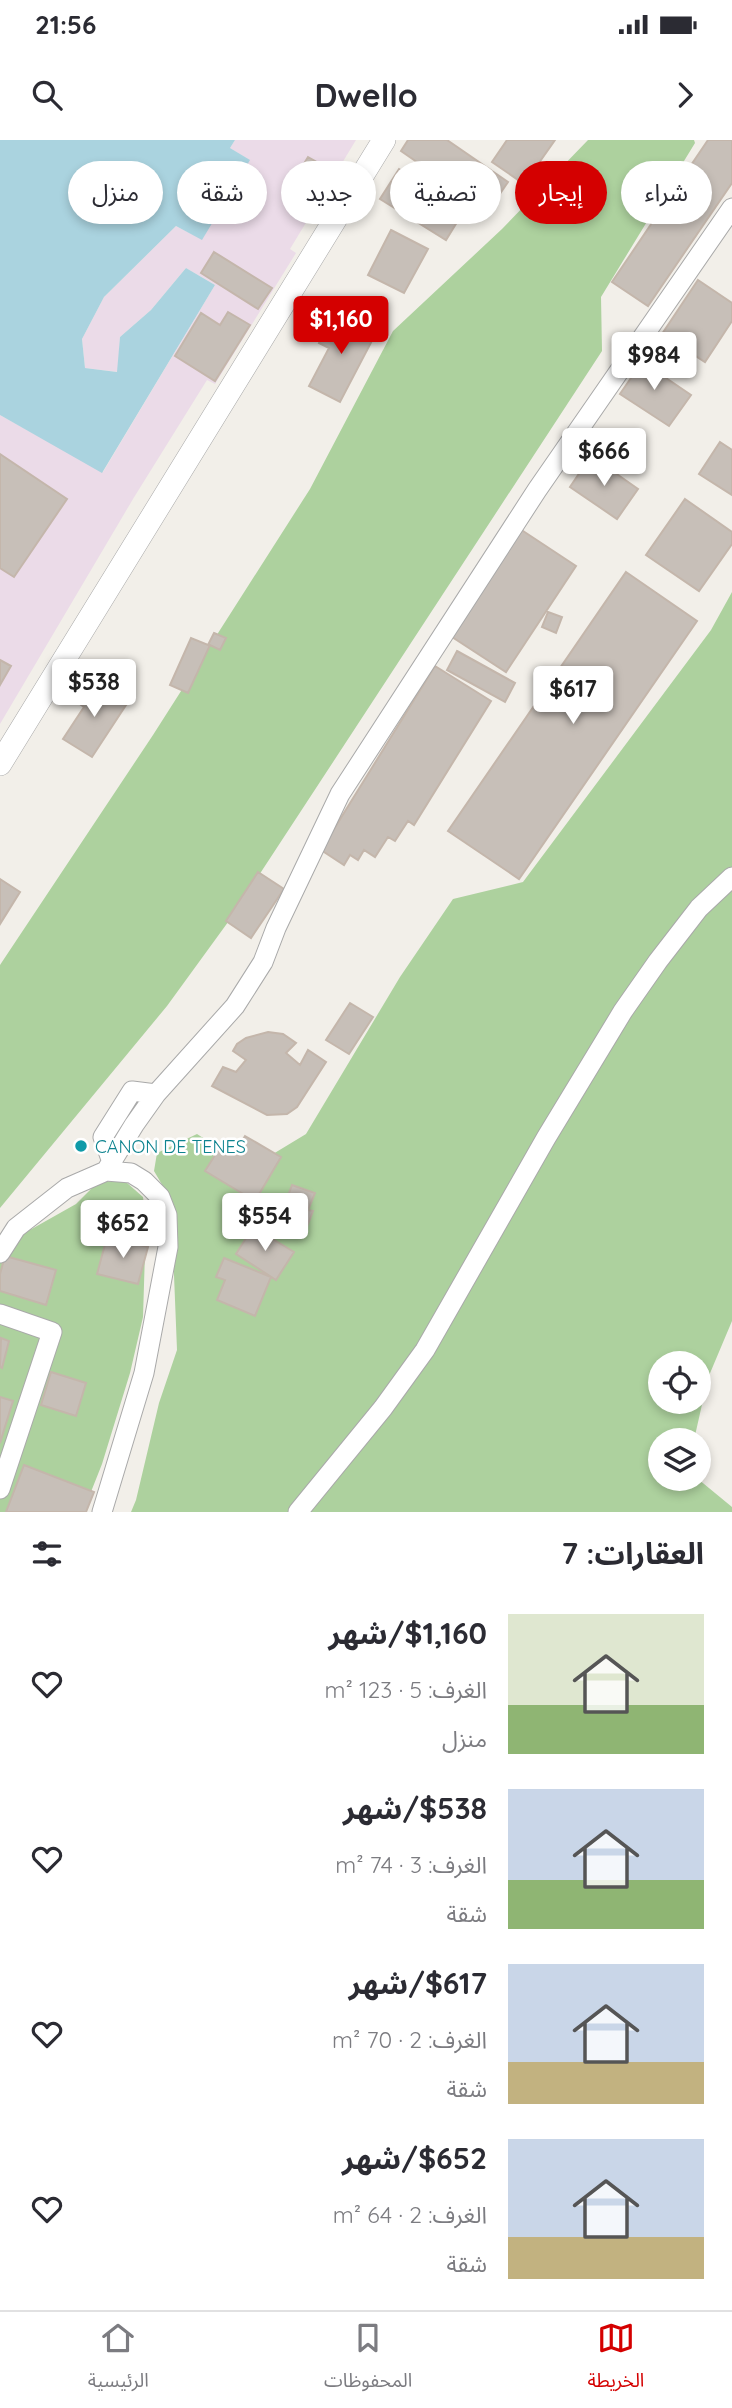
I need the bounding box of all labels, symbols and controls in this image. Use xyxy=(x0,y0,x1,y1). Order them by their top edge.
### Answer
text: 21:56 xyxy=(35,8,96,41)
text: Dwello xyxy=(314,75,418,115)
icon: search xyxy=(28,76,66,114)
icon: forward xyxy=(666,76,704,114)
chip: منزل xyxy=(68,161,163,224)
chip: شقة xyxy=(177,161,267,224)
chip: جديد xyxy=(281,161,376,224)
chip: تصفية xyxy=(390,161,501,224)
chip: إيجار xyxy=(515,161,607,224)
chip: شراء xyxy=(621,161,712,224)
pin: $1,160 xyxy=(284,296,398,356)
text: $1,160 xyxy=(309,304,373,333)
pin: $984 xyxy=(613,332,695,392)
text: $984 xyxy=(628,340,680,369)
pin: $666 xyxy=(563,428,645,488)
text: $666 xyxy=(578,436,630,465)
pin: $538 xyxy=(53,660,135,719)
pin: $617 xyxy=(532,666,614,726)
text: $538 xyxy=(68,667,120,696)
text: $617 xyxy=(549,674,597,703)
place label: CANON DE TENES xyxy=(95,1135,246,1158)
marker: CANON DE TENES xyxy=(73,1138,89,1154)
pin: $554 xyxy=(224,1194,306,1253)
pin: $652 xyxy=(82,1200,164,1260)
text: $554 xyxy=(238,1201,292,1230)
text: $652 xyxy=(97,1208,149,1237)
map controls xyxy=(648,1351,711,1491)
button: locate xyxy=(648,1351,711,1414)
button: layers xyxy=(648,1428,711,1491)
text: العقارات: 7 xyxy=(561,1534,704,1572)
icon: filters xyxy=(28,1535,66,1573)
text: $1,160/شهر xyxy=(328,1614,487,1652)
icon: home xyxy=(564,1642,648,1726)
icon: heart xyxy=(28,1665,66,1703)
text: الغرف: 5 · 123 m² xyxy=(324,1675,487,1704)
text: منزل xyxy=(442,1724,487,1753)
text: $538/شهر xyxy=(343,1789,487,1827)
icon: home xyxy=(564,1817,648,1901)
icon: heart xyxy=(28,1840,66,1878)
text: الغرف: 3 · 74 m² xyxy=(335,1850,487,1879)
text: شقة xyxy=(446,1899,487,1928)
text: $617/شهر xyxy=(349,1964,487,2002)
icon: home xyxy=(564,1992,648,2076)
icon: heart xyxy=(28,2015,66,2053)
text: الغرف: 2 · 70 m² xyxy=(332,2025,487,2054)
text: شقة xyxy=(446,2074,487,2103)
text: $652/شهر xyxy=(342,2139,487,2177)
icon: home xyxy=(564,2167,648,2251)
icon: heart xyxy=(28,2190,66,2228)
text: الغرف: 2 · 64 m² xyxy=(333,2200,487,2229)
text: شقة xyxy=(446,2249,487,2278)
tab: الرئيسية xyxy=(88,2319,149,2401)
tab: المحفوظات xyxy=(324,2319,412,2401)
tab: الخريطة xyxy=(587,2319,644,2401)

